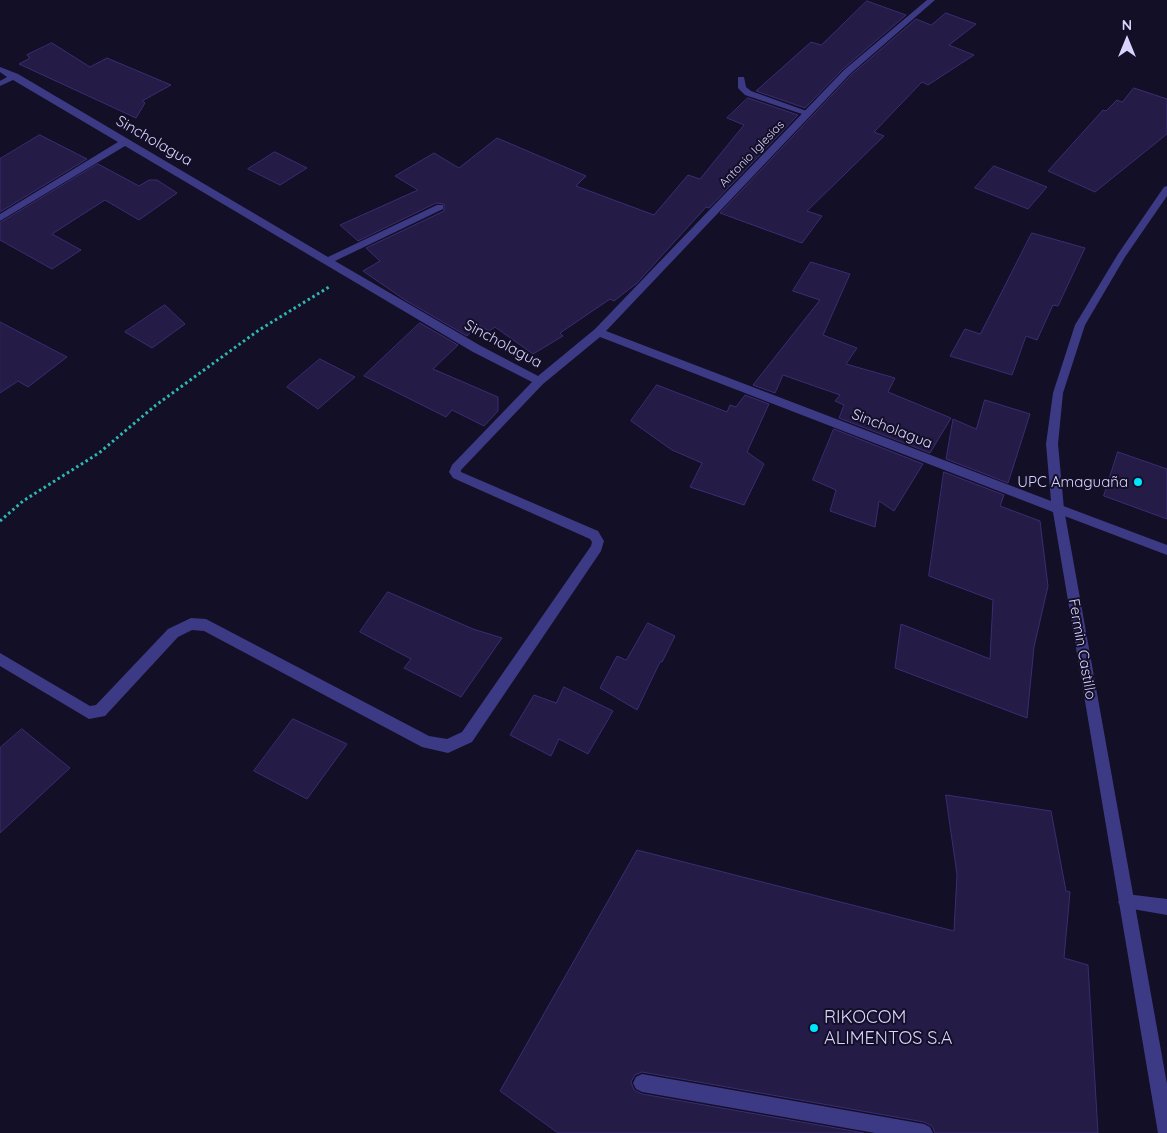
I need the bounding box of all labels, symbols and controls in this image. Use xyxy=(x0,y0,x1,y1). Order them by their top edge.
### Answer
north arrow xyxy=(1102,15,1152,65)
text: N xyxy=(1122,16,1132,34)
street label: Sincholagua xyxy=(113,112,195,170)
street label: Antonio Iglesias xyxy=(717,118,787,190)
street label: Sincholagua xyxy=(461,316,545,372)
street label: Sincholagua xyxy=(849,405,935,453)
place label: UPC Amaguaña xyxy=(1017,473,1128,491)
marker: UPC Amaguaña xyxy=(1132,476,1144,488)
street label: Fermin Castillo xyxy=(1064,597,1100,701)
place label: RIKOCOM ALIMENTOS S.A xyxy=(824,1007,952,1050)
marker: RIKOCOM ALIMENTOS S.A xyxy=(808,1022,820,1034)

